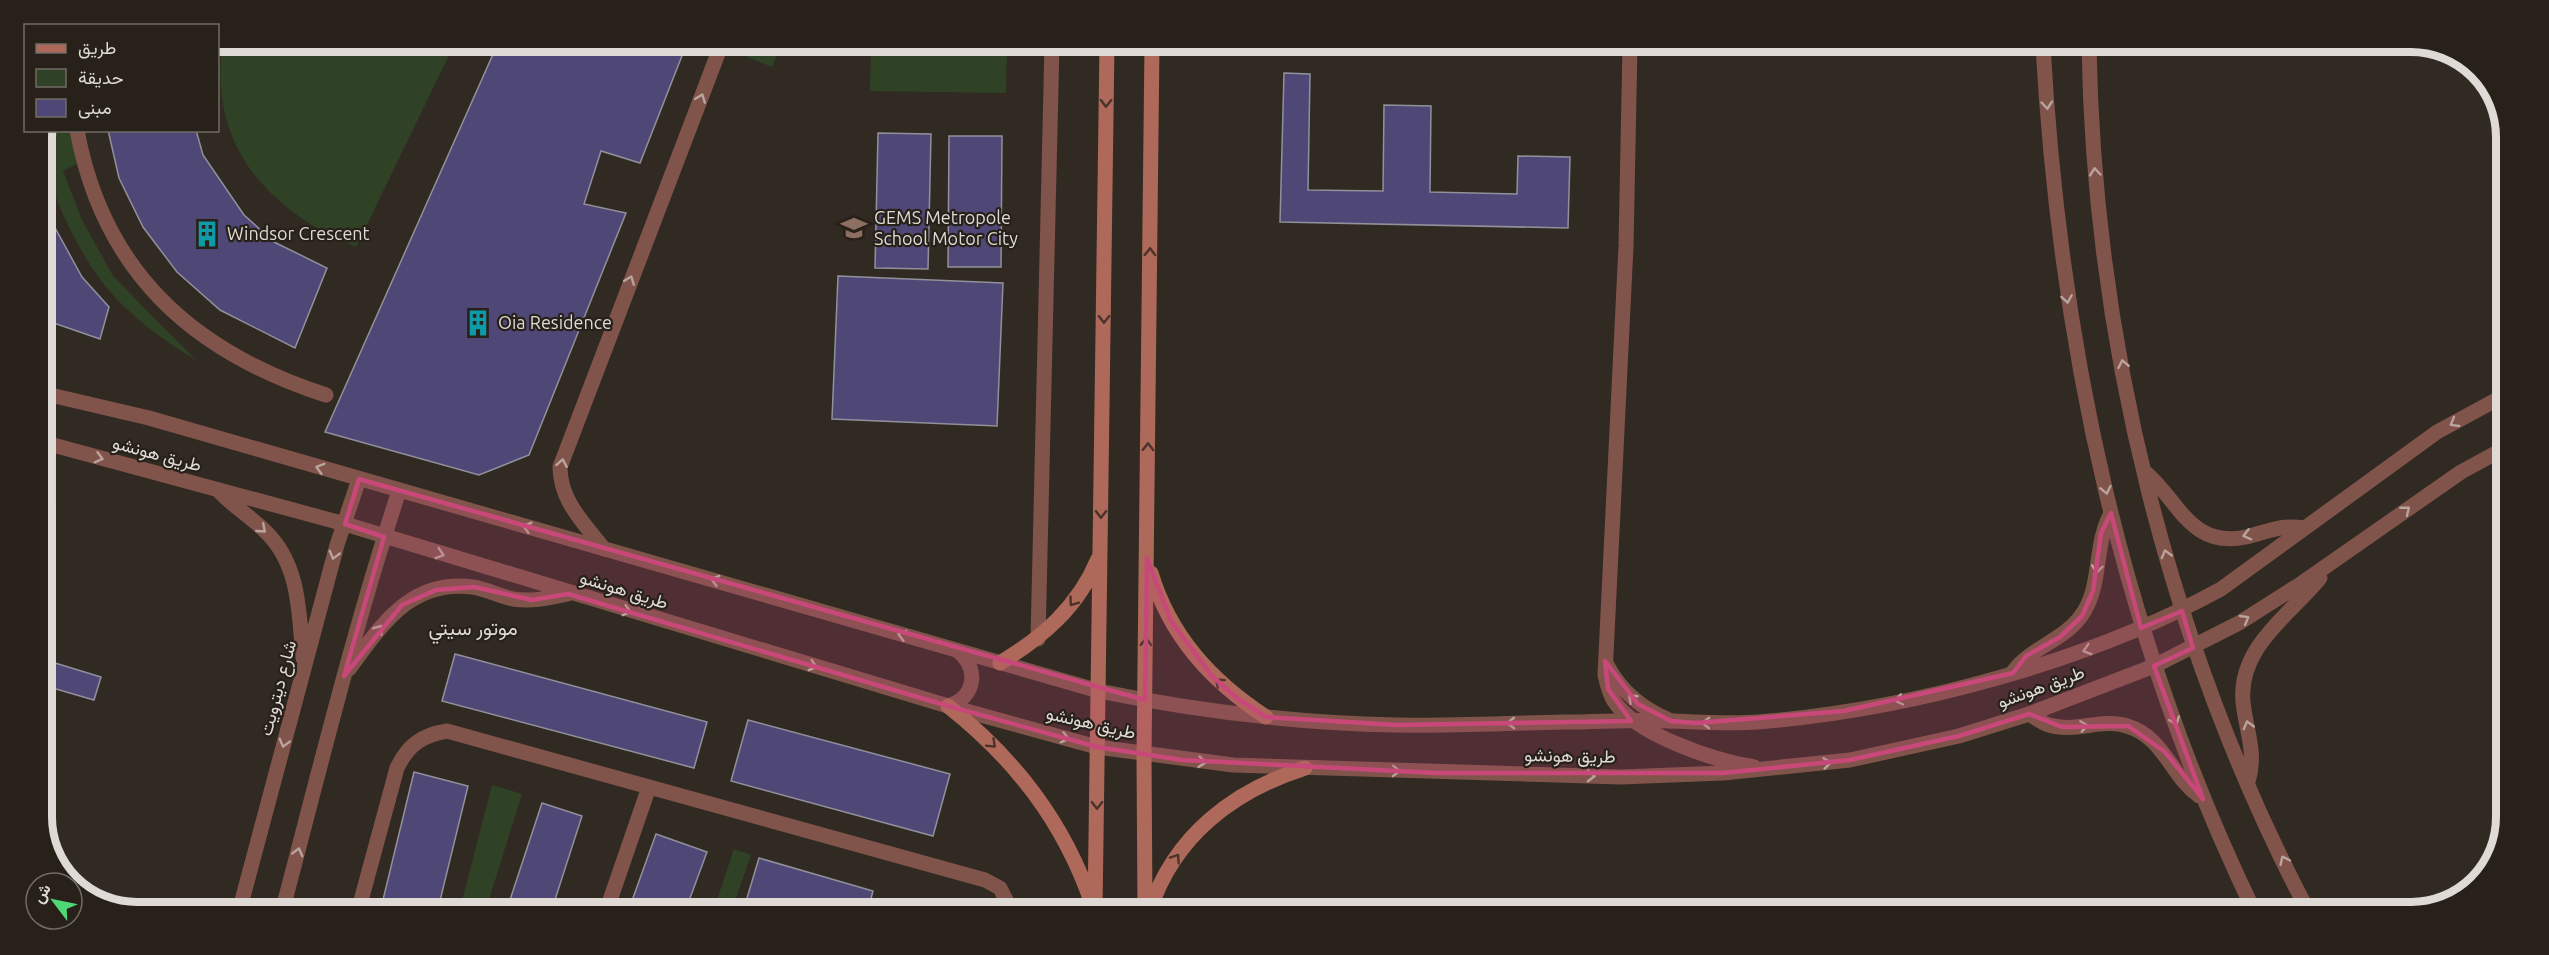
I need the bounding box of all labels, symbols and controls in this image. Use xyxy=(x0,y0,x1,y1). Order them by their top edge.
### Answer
legend xyxy=(24,24,219,132)
text: طريق xyxy=(78,37,116,59)
text: حديقة xyxy=(78,67,124,88)
one-way arrow xyxy=(693,94,706,104)
text: مبنى xyxy=(78,97,112,119)
one-way arrow xyxy=(1100,98,1112,107)
one-way arrow xyxy=(2040,100,2053,109)
one-way arrow xyxy=(2089,167,2102,176)
place label: GEMS Metropole School Motor City xyxy=(874,207,1018,248)
school or university icon: GEMS Metropole School Motor City xyxy=(839,213,869,243)
building icon: Windsor Crescent xyxy=(192,219,222,249)
place label: Windsor Crescent xyxy=(227,223,370,243)
one-way arrow xyxy=(1144,247,1156,256)
one-way arrow xyxy=(623,275,636,286)
one-way arrow xyxy=(2060,293,2073,303)
building icon: Oia Residence xyxy=(463,308,493,338)
place label: Oia Residence xyxy=(498,312,612,332)
one-way arrow xyxy=(1098,314,1110,323)
one-way arrow xyxy=(2117,360,2130,370)
one-way arrow xyxy=(2449,416,2460,427)
street label: طريق هونشو xyxy=(110,432,204,476)
one-way arrow xyxy=(1142,442,1154,451)
one-way arrow xyxy=(93,451,104,463)
one-way arrow xyxy=(555,458,568,468)
one-way arrow xyxy=(315,463,326,475)
one-way arrow xyxy=(2098,484,2111,494)
one-way arrow xyxy=(2399,507,2410,518)
one-way arrow xyxy=(1095,509,1108,518)
one-way arrow xyxy=(255,522,266,533)
one-way arrow xyxy=(522,522,533,534)
one-way arrow xyxy=(2242,528,2252,541)
one-way arrow xyxy=(434,547,445,559)
one-way arrow xyxy=(2161,549,2173,560)
one-way arrow xyxy=(329,550,342,560)
one-way arrow xyxy=(2091,565,2103,574)
street label: طريق هونشو xyxy=(577,566,671,614)
one-way arrow xyxy=(710,575,720,588)
one-way arrow xyxy=(1069,595,1080,606)
one-way arrow xyxy=(621,604,631,616)
one-way arrow xyxy=(2239,615,2249,627)
district label: موتور سيتي xyxy=(428,616,518,645)
one-way arrow xyxy=(371,624,382,635)
one-way arrow xyxy=(897,630,908,642)
one-way arrow xyxy=(1140,637,1152,646)
street label: شارع ديترويت xyxy=(255,638,302,738)
one-way arrow xyxy=(2082,642,2093,655)
one-way arrow xyxy=(808,659,818,671)
street label: طريق هونشو xyxy=(1994,661,2088,713)
one-way arrow xyxy=(1215,678,1226,689)
one-way arrow xyxy=(1894,693,1904,706)
one-way arrow xyxy=(1628,694,1638,705)
street label: طريق هونشو xyxy=(1044,702,1138,744)
one-way arrow xyxy=(2167,715,2180,726)
one-way arrow xyxy=(1506,717,1515,730)
one-way arrow xyxy=(1701,717,1710,729)
one-way arrow xyxy=(2080,720,2089,732)
one-way arrow xyxy=(2243,720,2255,731)
one-way arrow xyxy=(1059,731,1070,743)
one-way arrow xyxy=(279,737,291,748)
one-way arrow xyxy=(986,737,996,748)
street label: طريق هونشو xyxy=(1524,744,1616,768)
one-way arrow xyxy=(1197,755,1206,768)
one-way arrow xyxy=(1823,757,1832,769)
one-way arrow xyxy=(1392,765,1401,778)
one-way arrow xyxy=(1587,770,1596,782)
one-way arrow xyxy=(1090,801,1103,810)
one-way arrow xyxy=(291,847,303,857)
one-way arrow xyxy=(1168,854,1180,864)
one-way arrow xyxy=(2279,855,2291,866)
north arrow xyxy=(24,871,84,931)
text: ش xyxy=(29,880,55,907)

